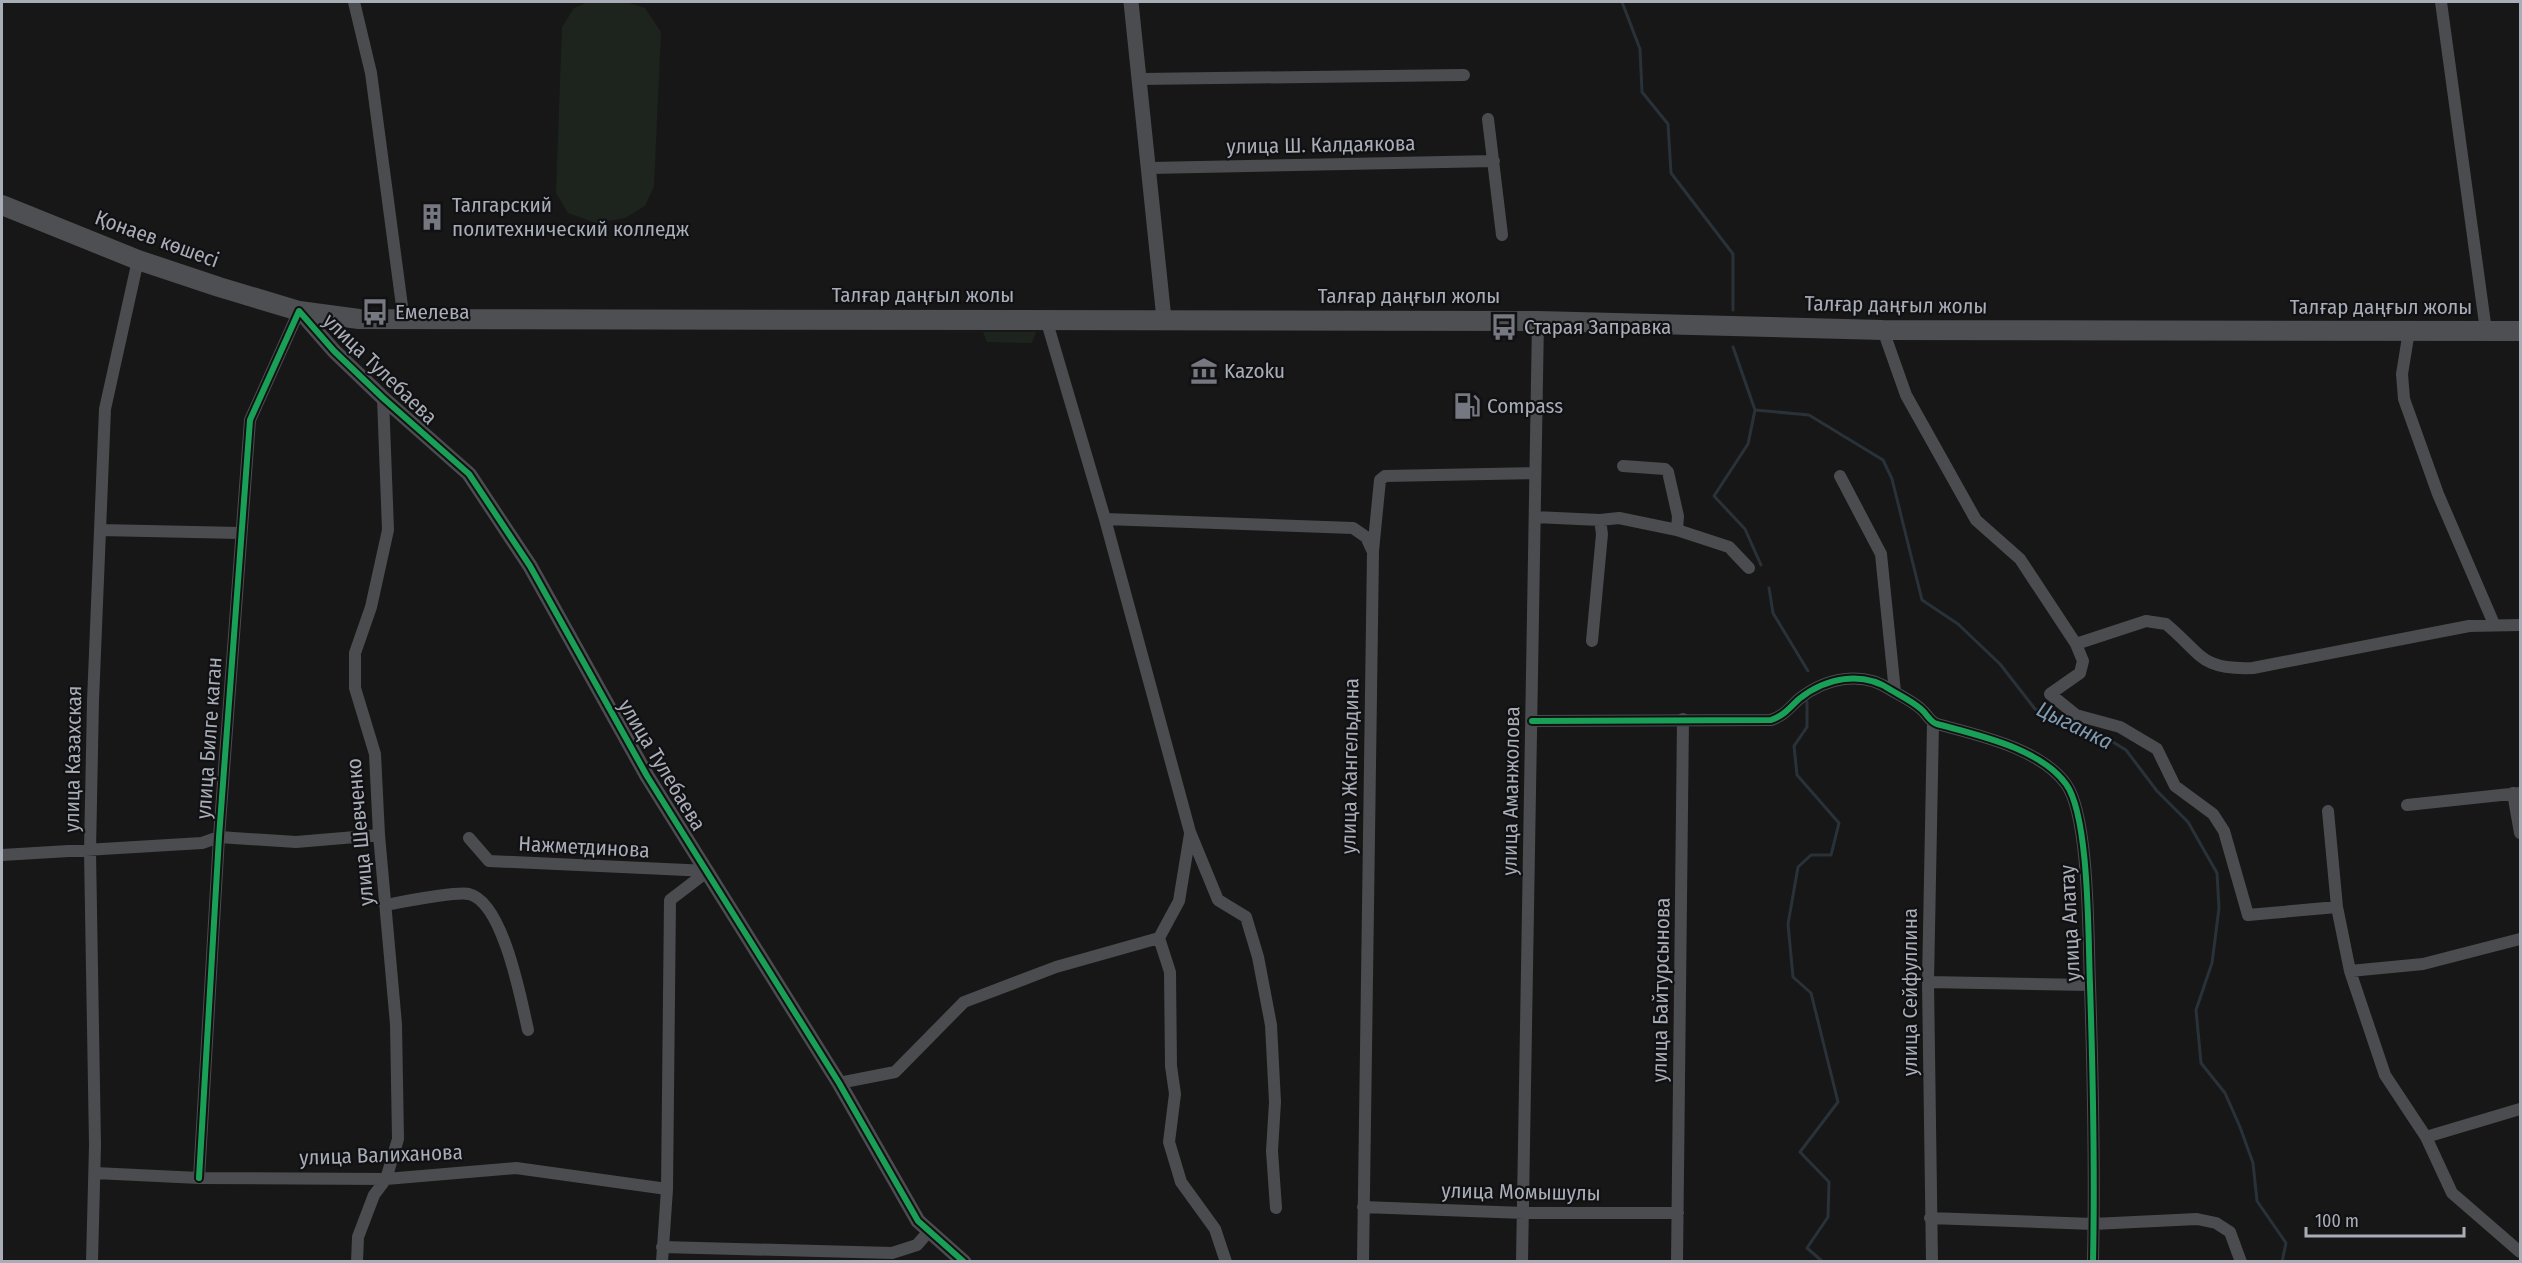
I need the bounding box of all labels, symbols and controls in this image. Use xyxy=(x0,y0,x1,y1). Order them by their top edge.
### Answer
street label: улица Ш. Калдаякова xyxy=(1226,130,1416,160)
place label: Талгарский политехнический колледж xyxy=(452,192,690,242)
building icon: Талгарский политехнический колледж xyxy=(417,202,447,232)
street label: Қонаев көшесі xyxy=(91,205,223,273)
street label: Талғар даңғыл жолы xyxy=(832,282,1014,308)
street label: Талғар даңғыл жолы xyxy=(1318,283,1500,309)
street label: Талғар даңғыл жолы xyxy=(1804,290,1988,320)
street label: Талғар даңғыл жолы xyxy=(2290,294,2472,320)
bus stop icon: Емелева xyxy=(360,297,390,327)
place label: Емелева xyxy=(395,299,470,325)
street label: улица Тулебаева xyxy=(317,308,443,430)
bus stop icon: Старая Заправка xyxy=(1489,312,1519,342)
place label: Старая Заправка xyxy=(1524,314,1671,340)
museum icon: Kazoku xyxy=(1189,356,1219,386)
place label: Kazoku xyxy=(1224,358,1285,384)
fuel station icon: Compass xyxy=(1452,391,1482,421)
place label: Compass xyxy=(1487,393,1563,419)
street label: улица Билге каган xyxy=(190,656,228,820)
street label: улица Жангельдина xyxy=(1335,678,1365,854)
street label: улица Казахская xyxy=(59,686,87,832)
street label: улица Тулебаева xyxy=(613,695,711,835)
water label: Цыганка xyxy=(2032,695,2117,755)
street label: улица Аманжолова xyxy=(1497,706,1525,876)
street label: улица Шевченко xyxy=(341,757,379,907)
street label: Нажметдинова xyxy=(518,831,650,863)
street label: улица Алатау xyxy=(2054,864,2086,982)
street label: улица Байтурсынова xyxy=(1646,897,1676,1083)
street label: улица Сейфуллина xyxy=(1897,908,1923,1076)
street label: улица Валиханова xyxy=(299,1139,463,1171)
street label: улица Момышулы xyxy=(1441,1178,1601,1206)
scale bar xyxy=(2306,1200,2464,1238)
text: 100 m xyxy=(2315,1210,2359,1232)

